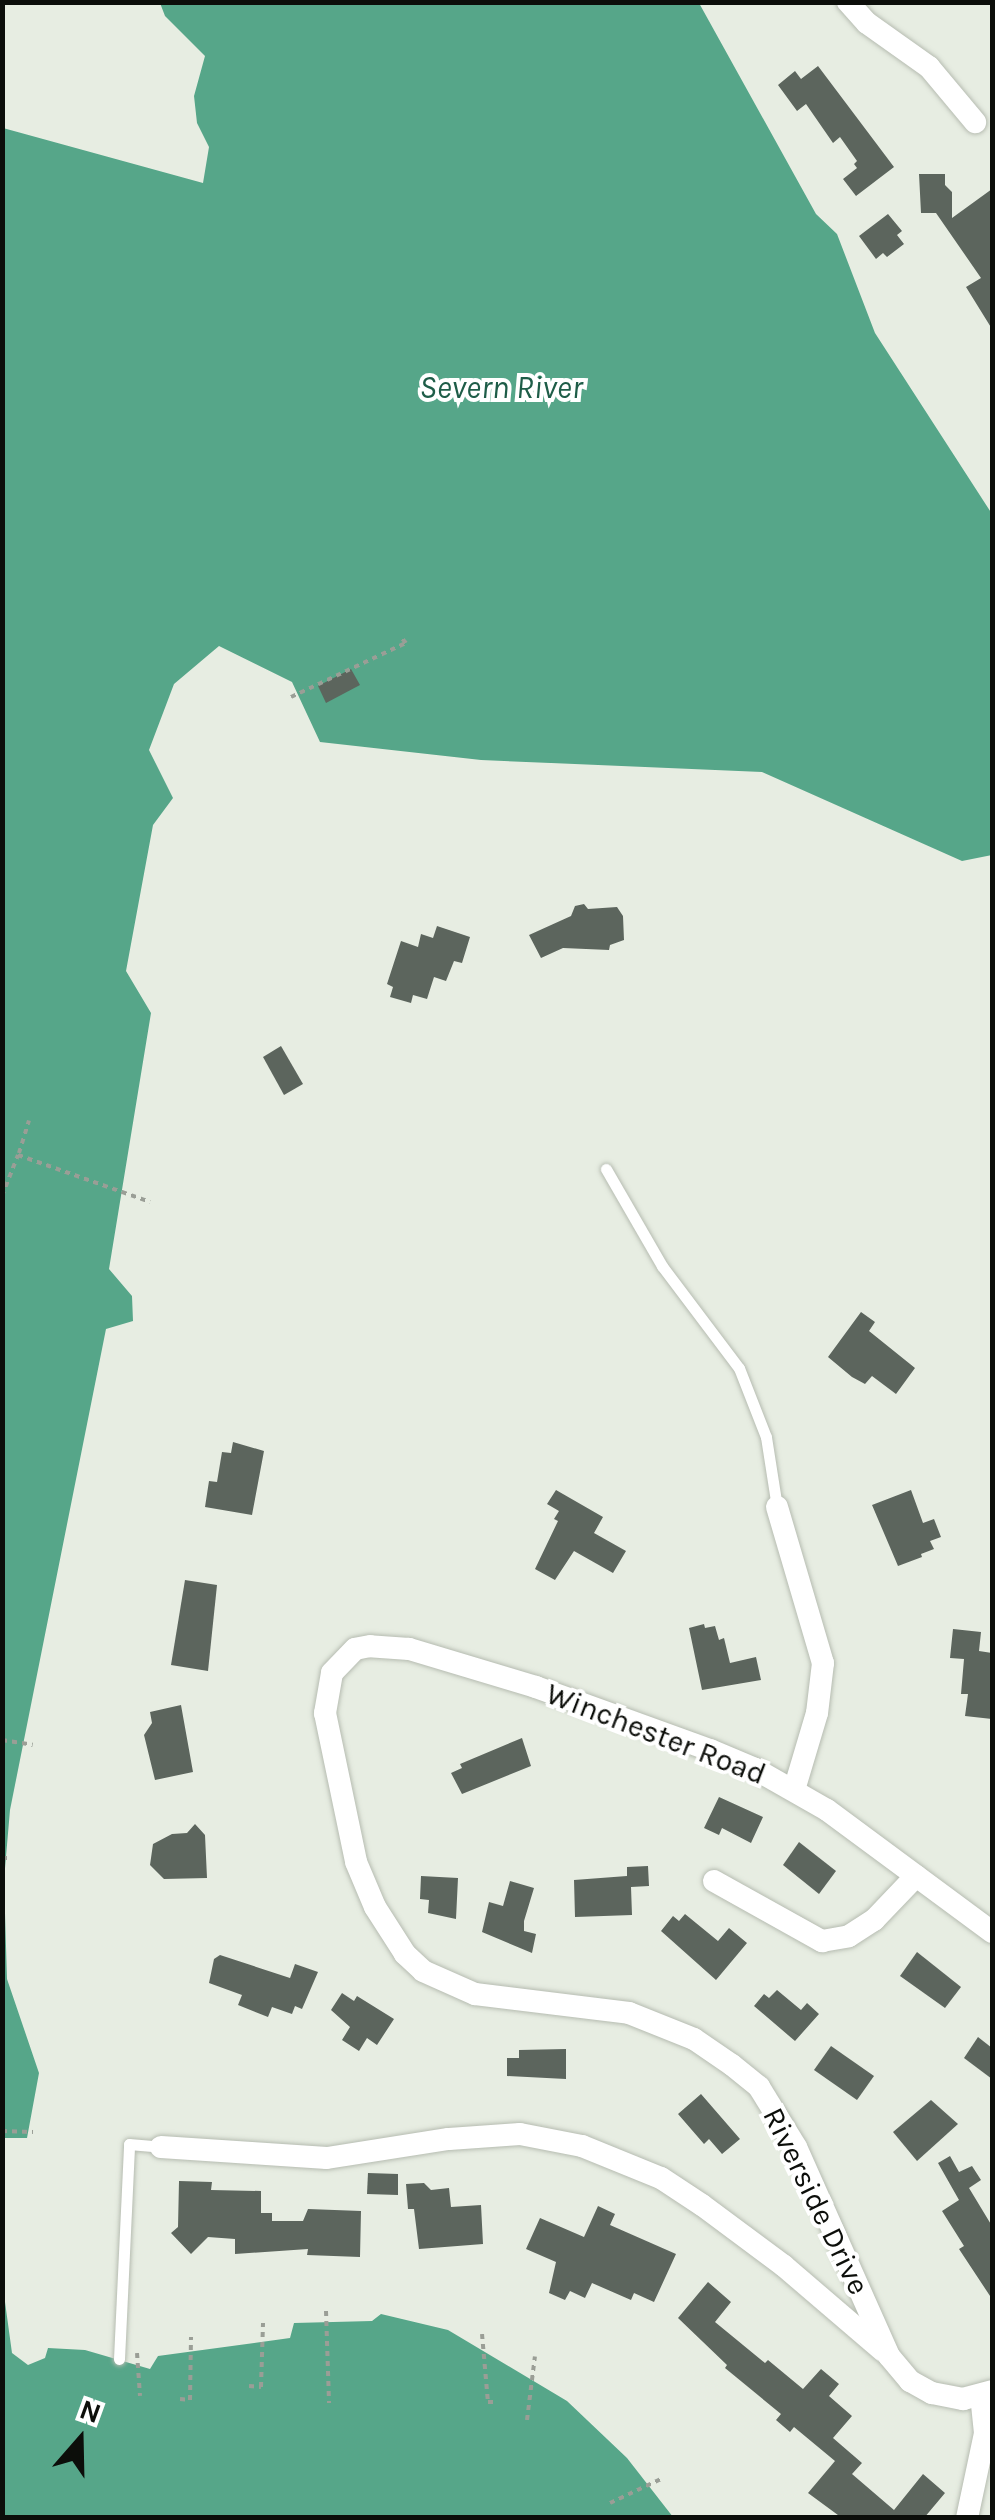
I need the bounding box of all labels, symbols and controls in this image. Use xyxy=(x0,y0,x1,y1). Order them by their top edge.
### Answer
water label: Severn River xyxy=(419,369,583,407)
street label: Winchester Road xyxy=(541,1676,771,1792)
street label: Riverside Drive xyxy=(755,2102,877,2300)
north arrow xyxy=(30,2390,130,2490)
text: N xyxy=(75,2392,106,2430)

